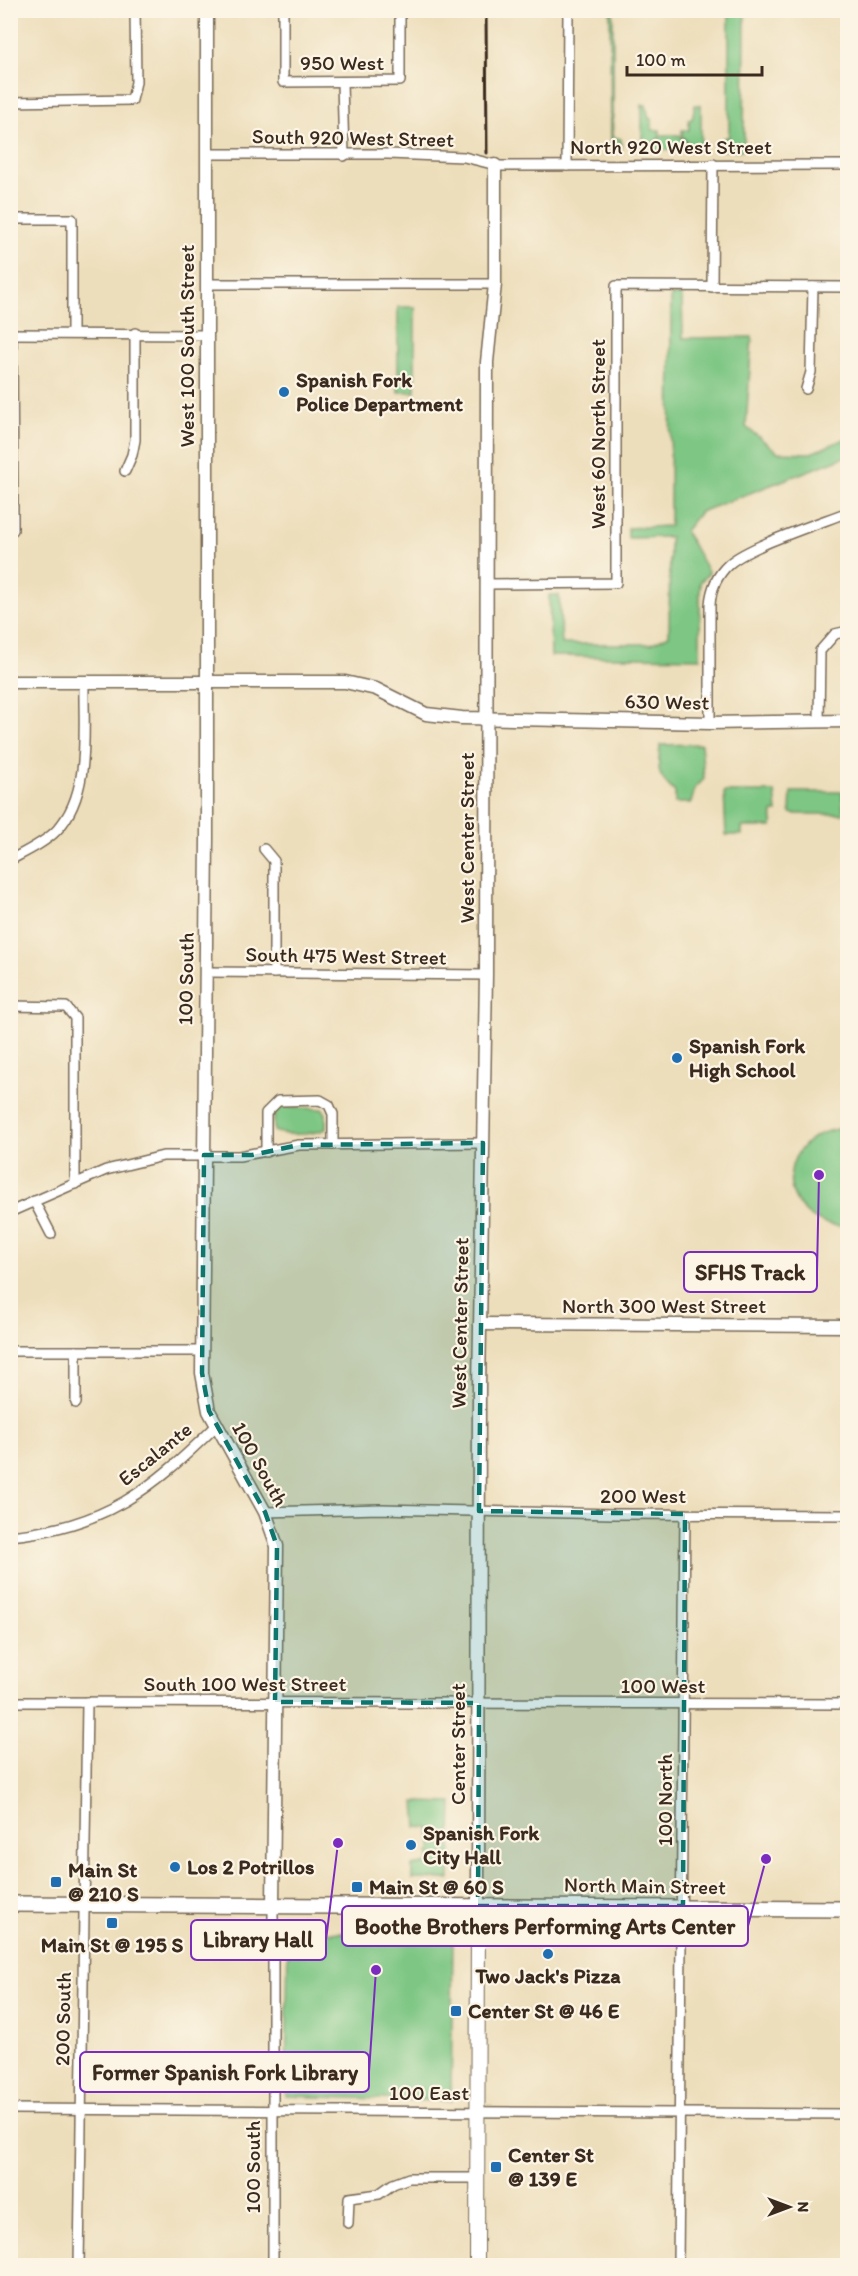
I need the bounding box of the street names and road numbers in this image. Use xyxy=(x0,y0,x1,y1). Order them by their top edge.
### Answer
street label: 950 West xyxy=(300,50,384,75)
street label: South 920 West Street xyxy=(252,123,454,152)
street label: North 920 West Street xyxy=(570,134,772,159)
street label: West 100 South Street xyxy=(174,244,199,447)
street label: West 60 North Street xyxy=(585,339,610,529)
street label: 630 West xyxy=(624,688,710,715)
street label: West Center Street xyxy=(454,752,479,924)
street label: 100 South xyxy=(172,932,199,1026)
street label: South 475 West Street xyxy=(245,941,447,970)
street label: West Center Street xyxy=(446,1237,473,1409)
street label: North 300 West Street xyxy=(562,1293,766,1318)
street label: Escalante xyxy=(113,1416,197,1491)
street label: 100 South xyxy=(227,1417,294,1511)
street label: 200 West xyxy=(600,1483,686,1508)
street label: South 100 West Street xyxy=(144,1671,347,1696)
street label: 100 West xyxy=(621,1673,706,1698)
street label: Center Street xyxy=(445,1683,470,1805)
street label: 100 North xyxy=(652,1754,677,1846)
street label: North Main Street xyxy=(564,1872,726,1899)
street label: 200 South xyxy=(49,1971,76,2066)
street label: 100 East xyxy=(389,2080,469,2105)
street label: 100 South xyxy=(240,2120,265,2214)

